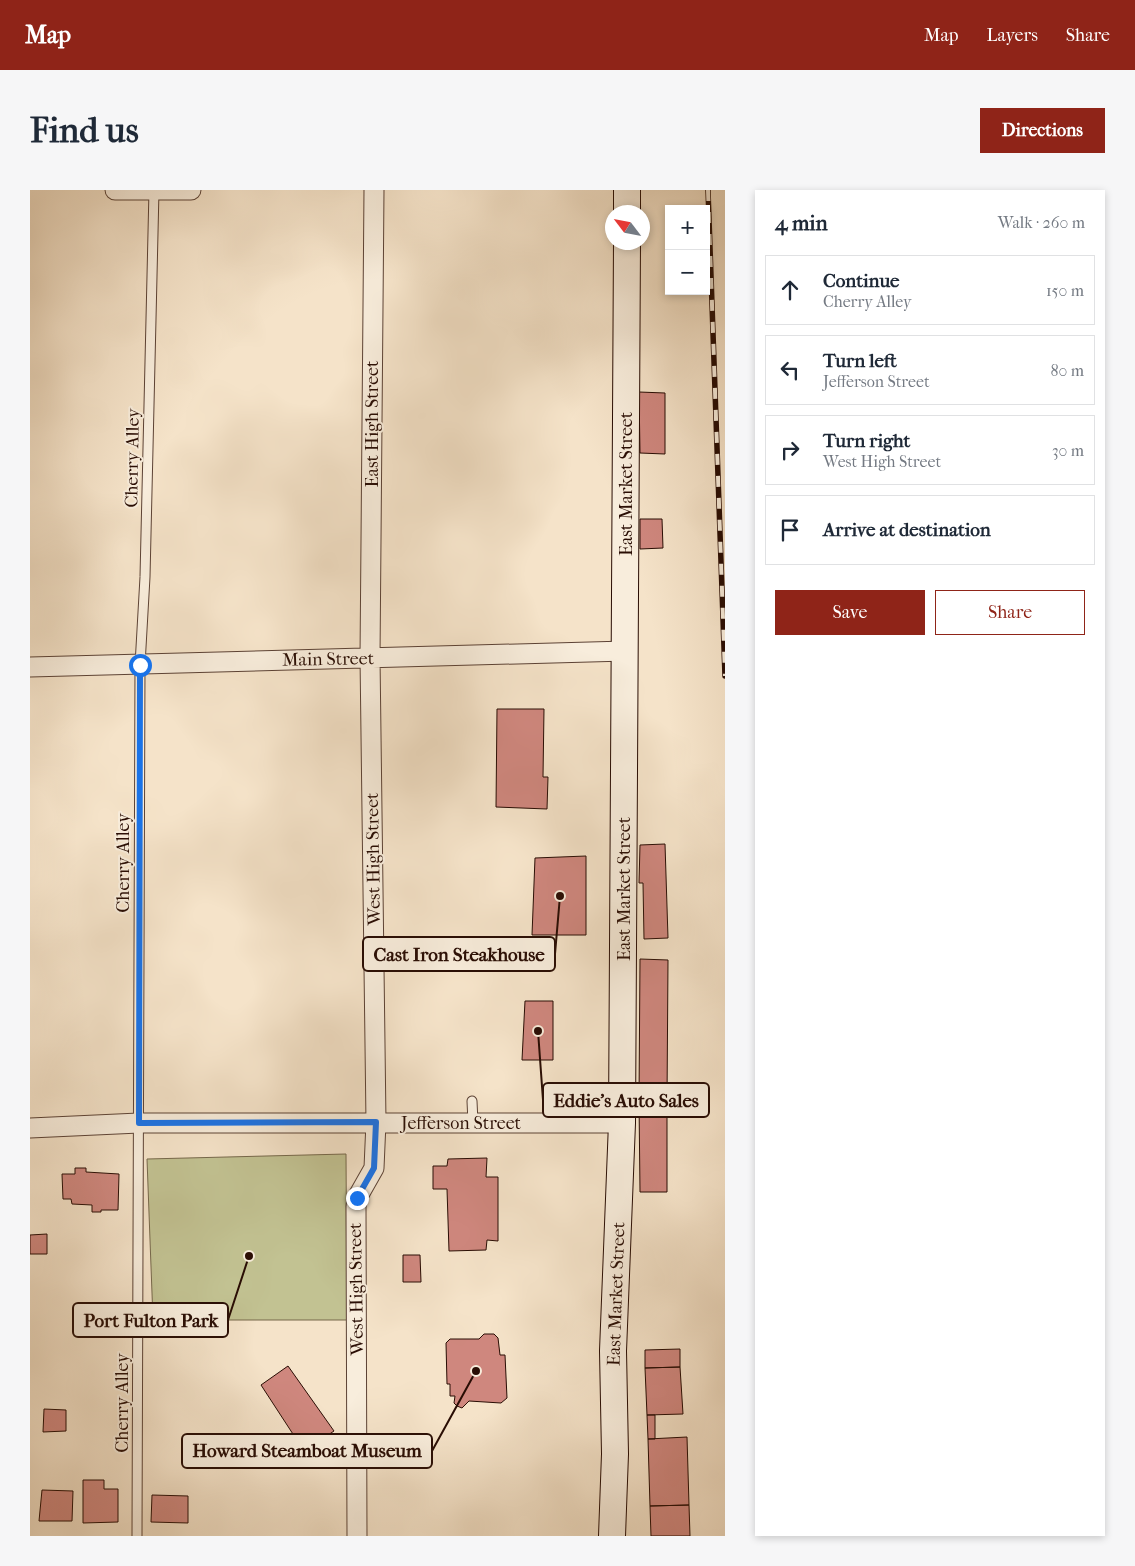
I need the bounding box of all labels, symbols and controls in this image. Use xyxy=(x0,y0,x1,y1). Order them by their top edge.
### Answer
text: Map xyxy=(25,21,71,49)
text: Map xyxy=(924,25,958,46)
text: Layers xyxy=(986,25,1038,46)
text: Share xyxy=(1066,25,1110,46)
button: Directions xyxy=(980,108,1105,153)
text: Find us xyxy=(30,110,139,151)
north arrow xyxy=(605,205,650,250)
map controls xyxy=(665,205,710,295)
button: + xyxy=(665,205,710,250)
text: 4 min xyxy=(775,211,828,235)
text: Walk · 260 m xyxy=(998,213,1085,232)
button: − xyxy=(665,250,710,295)
text: Continue xyxy=(823,270,899,292)
icon: ahead xyxy=(776,276,804,304)
text: 150 m xyxy=(1046,281,1084,300)
text: Cherry Alley xyxy=(823,292,911,311)
text: Turn left xyxy=(823,350,897,372)
icon: left xyxy=(776,356,804,384)
street label: East High Street xyxy=(362,360,383,487)
text: 80 m xyxy=(1050,361,1084,380)
text: Jefferson Street xyxy=(823,372,930,391)
street label: Cherry Alley xyxy=(121,407,144,508)
street label: East Market Street xyxy=(616,411,637,556)
text: Turn right xyxy=(823,430,910,452)
icon: right xyxy=(776,436,804,464)
text: 30 m xyxy=(1052,441,1084,460)
text: West High Street xyxy=(823,452,941,471)
icon: arrive xyxy=(776,516,804,544)
text: Arrive at destination xyxy=(823,519,991,541)
button: Save xyxy=(775,590,925,635)
button: Share xyxy=(935,590,1085,635)
street label: Main Street xyxy=(282,648,375,671)
route start xyxy=(129,654,152,677)
street label: West High Street xyxy=(362,792,385,927)
street label: Cherry Alley xyxy=(113,812,134,913)
street label: East Market Street xyxy=(614,816,635,961)
callout: Cast Iron Steakhouse xyxy=(363,937,555,971)
text: Cast Iron Steakhouse xyxy=(373,944,545,966)
callout: Eddie's Auto Sales xyxy=(543,1083,709,1117)
text: Eddie's Auto Sales xyxy=(553,1090,699,1112)
street label: Jefferson Street xyxy=(399,1113,522,1134)
route end xyxy=(346,1187,369,1210)
street label: East Market Street xyxy=(603,1221,630,1366)
street label: West High Street xyxy=(345,1222,368,1357)
callout: Port Fulton Park xyxy=(73,1303,228,1337)
text: Port Fulton Park xyxy=(84,1310,220,1332)
street label: Cherry Alley xyxy=(112,1352,133,1453)
callout: Howard Steamboat Museum xyxy=(182,1434,432,1468)
text: Howard Steamboat Museum xyxy=(192,1440,422,1462)

